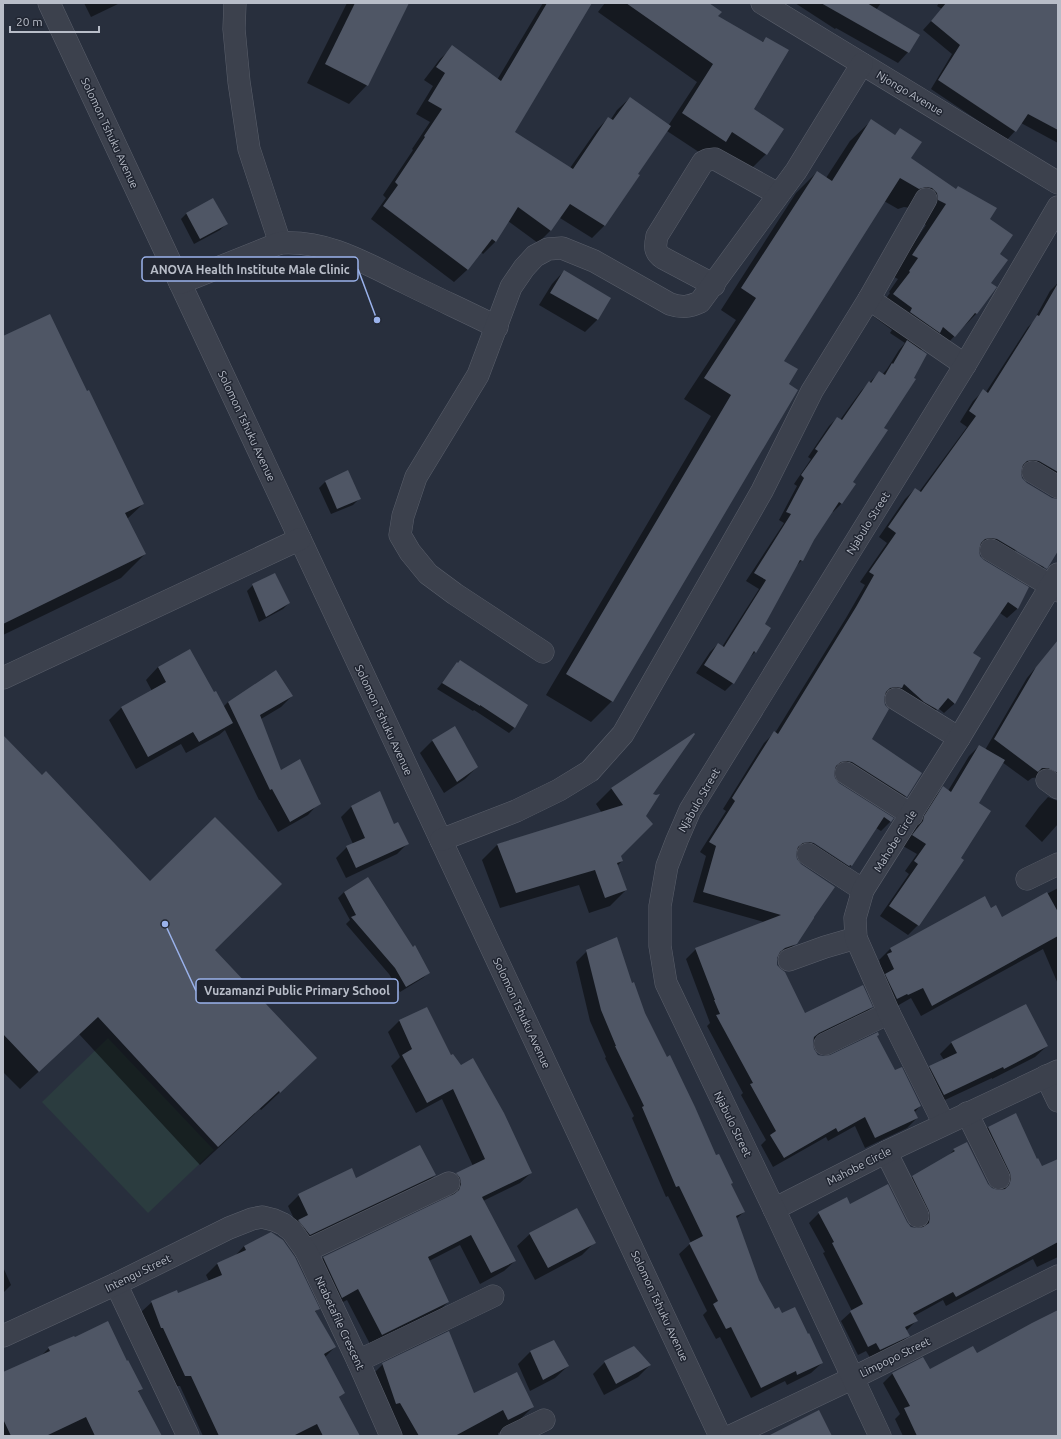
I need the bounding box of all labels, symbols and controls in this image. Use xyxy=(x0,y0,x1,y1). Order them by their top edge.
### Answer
scale bar xyxy=(10,8,99,34)
text: 20 m xyxy=(16,15,43,28)
street label: Njongo Avenue xyxy=(875,68,945,118)
street label: Solomon Tshuku Avenue xyxy=(79,76,141,190)
callout: ANOVA Health Institute Male Clinic xyxy=(142,257,358,281)
text: ANOVA Health Institute Male Clinic xyxy=(150,263,350,276)
street label: Solomon Tshuku Avenue xyxy=(216,369,278,483)
street label: Njabulo Street xyxy=(844,489,892,556)
street label: Solomon Tshuku Avenue xyxy=(353,663,415,777)
street label: Njabulo Street xyxy=(676,765,722,834)
street label: Mahobe Circle xyxy=(871,808,919,874)
street label: Solomon Tshuku Avenue xyxy=(491,956,553,1070)
callout: Vuzamanzi Public Primary School xyxy=(196,979,398,1003)
text: Vuzamanzi Public Primary School xyxy=(204,984,390,997)
street label: Njabulo Street xyxy=(712,1089,754,1159)
street label: Mahobe Circle xyxy=(825,1145,893,1187)
street label: Solomon Tshuku Avenue xyxy=(629,1249,691,1363)
street label: Intengu Street xyxy=(103,1252,173,1294)
street label: Ntabetafile Crescent xyxy=(313,1274,367,1372)
street label: Limpopo Street xyxy=(858,1334,933,1379)

